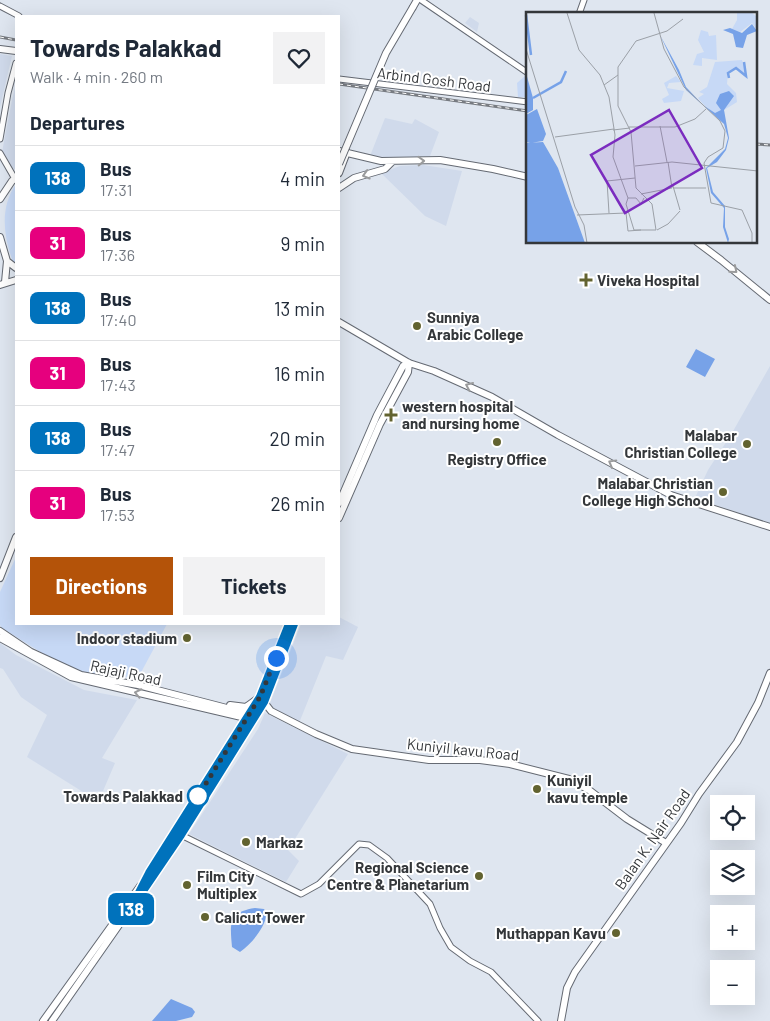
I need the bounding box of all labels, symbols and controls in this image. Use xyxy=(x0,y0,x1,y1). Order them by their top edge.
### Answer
inset map xyxy=(526,12,758,244)
button: heart xyxy=(273,32,325,84)
text: Towards Palakkad xyxy=(30,33,222,62)
street label: Arbind Gosh Road xyxy=(376,63,492,95)
text: Walk · 4 min · 260 m xyxy=(30,67,163,86)
text: Departures xyxy=(30,111,125,134)
one-way arrow xyxy=(417,155,425,166)
text: Bus xyxy=(100,157,132,180)
text: 138 xyxy=(45,167,70,189)
text: 4 min xyxy=(280,167,325,190)
one-way arrow xyxy=(362,169,370,179)
text: 17:31 xyxy=(100,180,132,199)
text: Bus xyxy=(100,222,132,245)
text: 31 xyxy=(49,232,66,254)
text: 9 min xyxy=(281,232,325,255)
text: 17:36 xyxy=(100,245,135,264)
one-way arrow xyxy=(729,265,738,274)
place label: Viveka Hospital xyxy=(597,271,699,289)
marker: Viveka Hospital xyxy=(579,273,593,287)
text: Bus xyxy=(100,287,132,310)
text: 138 xyxy=(45,297,70,319)
text: 13 min xyxy=(274,297,325,320)
place label: Sunniya Arabic College xyxy=(427,308,524,343)
text: 17:40 xyxy=(100,310,136,329)
marker: Sunniya Arabic College xyxy=(411,320,423,332)
text: Bus xyxy=(100,352,132,375)
text: 31 xyxy=(49,362,66,384)
text: 16 min xyxy=(274,362,325,385)
text: 17:43 xyxy=(100,375,136,394)
one-way arrow xyxy=(465,382,474,393)
place label: western hospital and nursing home xyxy=(402,397,520,432)
marker: western hospital and nursing home xyxy=(384,408,398,422)
text: Bus xyxy=(100,417,132,440)
place label: Malabar Christian College xyxy=(624,426,737,461)
text: 138 xyxy=(45,427,70,449)
text: 20 min xyxy=(269,427,325,450)
marker: Registry Office xyxy=(491,436,503,448)
marker: Malabar Christian College xyxy=(741,438,753,450)
text: 17:47 xyxy=(100,440,135,459)
place label: Registry Office xyxy=(447,450,547,468)
one-way arrow xyxy=(608,459,617,469)
place label: Malabar Christian College High School xyxy=(582,474,713,509)
text: Bus xyxy=(100,482,132,505)
marker: Malabar Christian College High School xyxy=(717,486,729,498)
text: 31 xyxy=(49,492,66,514)
text: 26 min xyxy=(270,492,325,515)
text: 17:53 xyxy=(100,505,135,524)
button: Directions xyxy=(30,557,173,615)
button: Tickets xyxy=(183,557,325,615)
place label: Indoor stadium xyxy=(77,629,177,647)
marker: Indoor stadium xyxy=(181,632,193,644)
your location xyxy=(264,646,289,671)
street label: Rajaji Road xyxy=(89,656,163,688)
one-way arrow xyxy=(134,689,143,699)
street label: Kuniyil kavu Road xyxy=(406,734,520,764)
place label: Kuniyil kavu temple xyxy=(547,771,628,806)
marker: Kuniyil kavu temple xyxy=(531,783,543,795)
marker: Towards Palakkad xyxy=(187,785,209,807)
street label: Balan K. Nair Road xyxy=(611,785,693,893)
place label: Towards Palakkad xyxy=(63,787,183,805)
map controls xyxy=(710,795,755,1005)
button: locate xyxy=(710,795,755,840)
place label: Markaz xyxy=(256,833,303,851)
marker: Markaz xyxy=(240,836,252,848)
button: layers xyxy=(710,850,755,895)
place label: Regional Science Centre & Planetarium xyxy=(327,858,469,893)
place label: Film City Multiplex xyxy=(197,867,257,902)
marker: Regional Science Centre & Planetarium xyxy=(473,870,485,882)
marker: Film City Multiplex xyxy=(181,879,193,891)
line badge: 138 xyxy=(102,893,160,925)
text: 138 xyxy=(118,898,144,920)
button: + xyxy=(710,905,755,950)
place label: Calicut Tower xyxy=(215,908,305,926)
marker: Calicut Tower xyxy=(199,911,211,923)
place label: Muthappan Kavu xyxy=(496,924,606,942)
marker: Muthappan Kavu xyxy=(610,927,622,939)
button: − xyxy=(710,960,755,1005)

